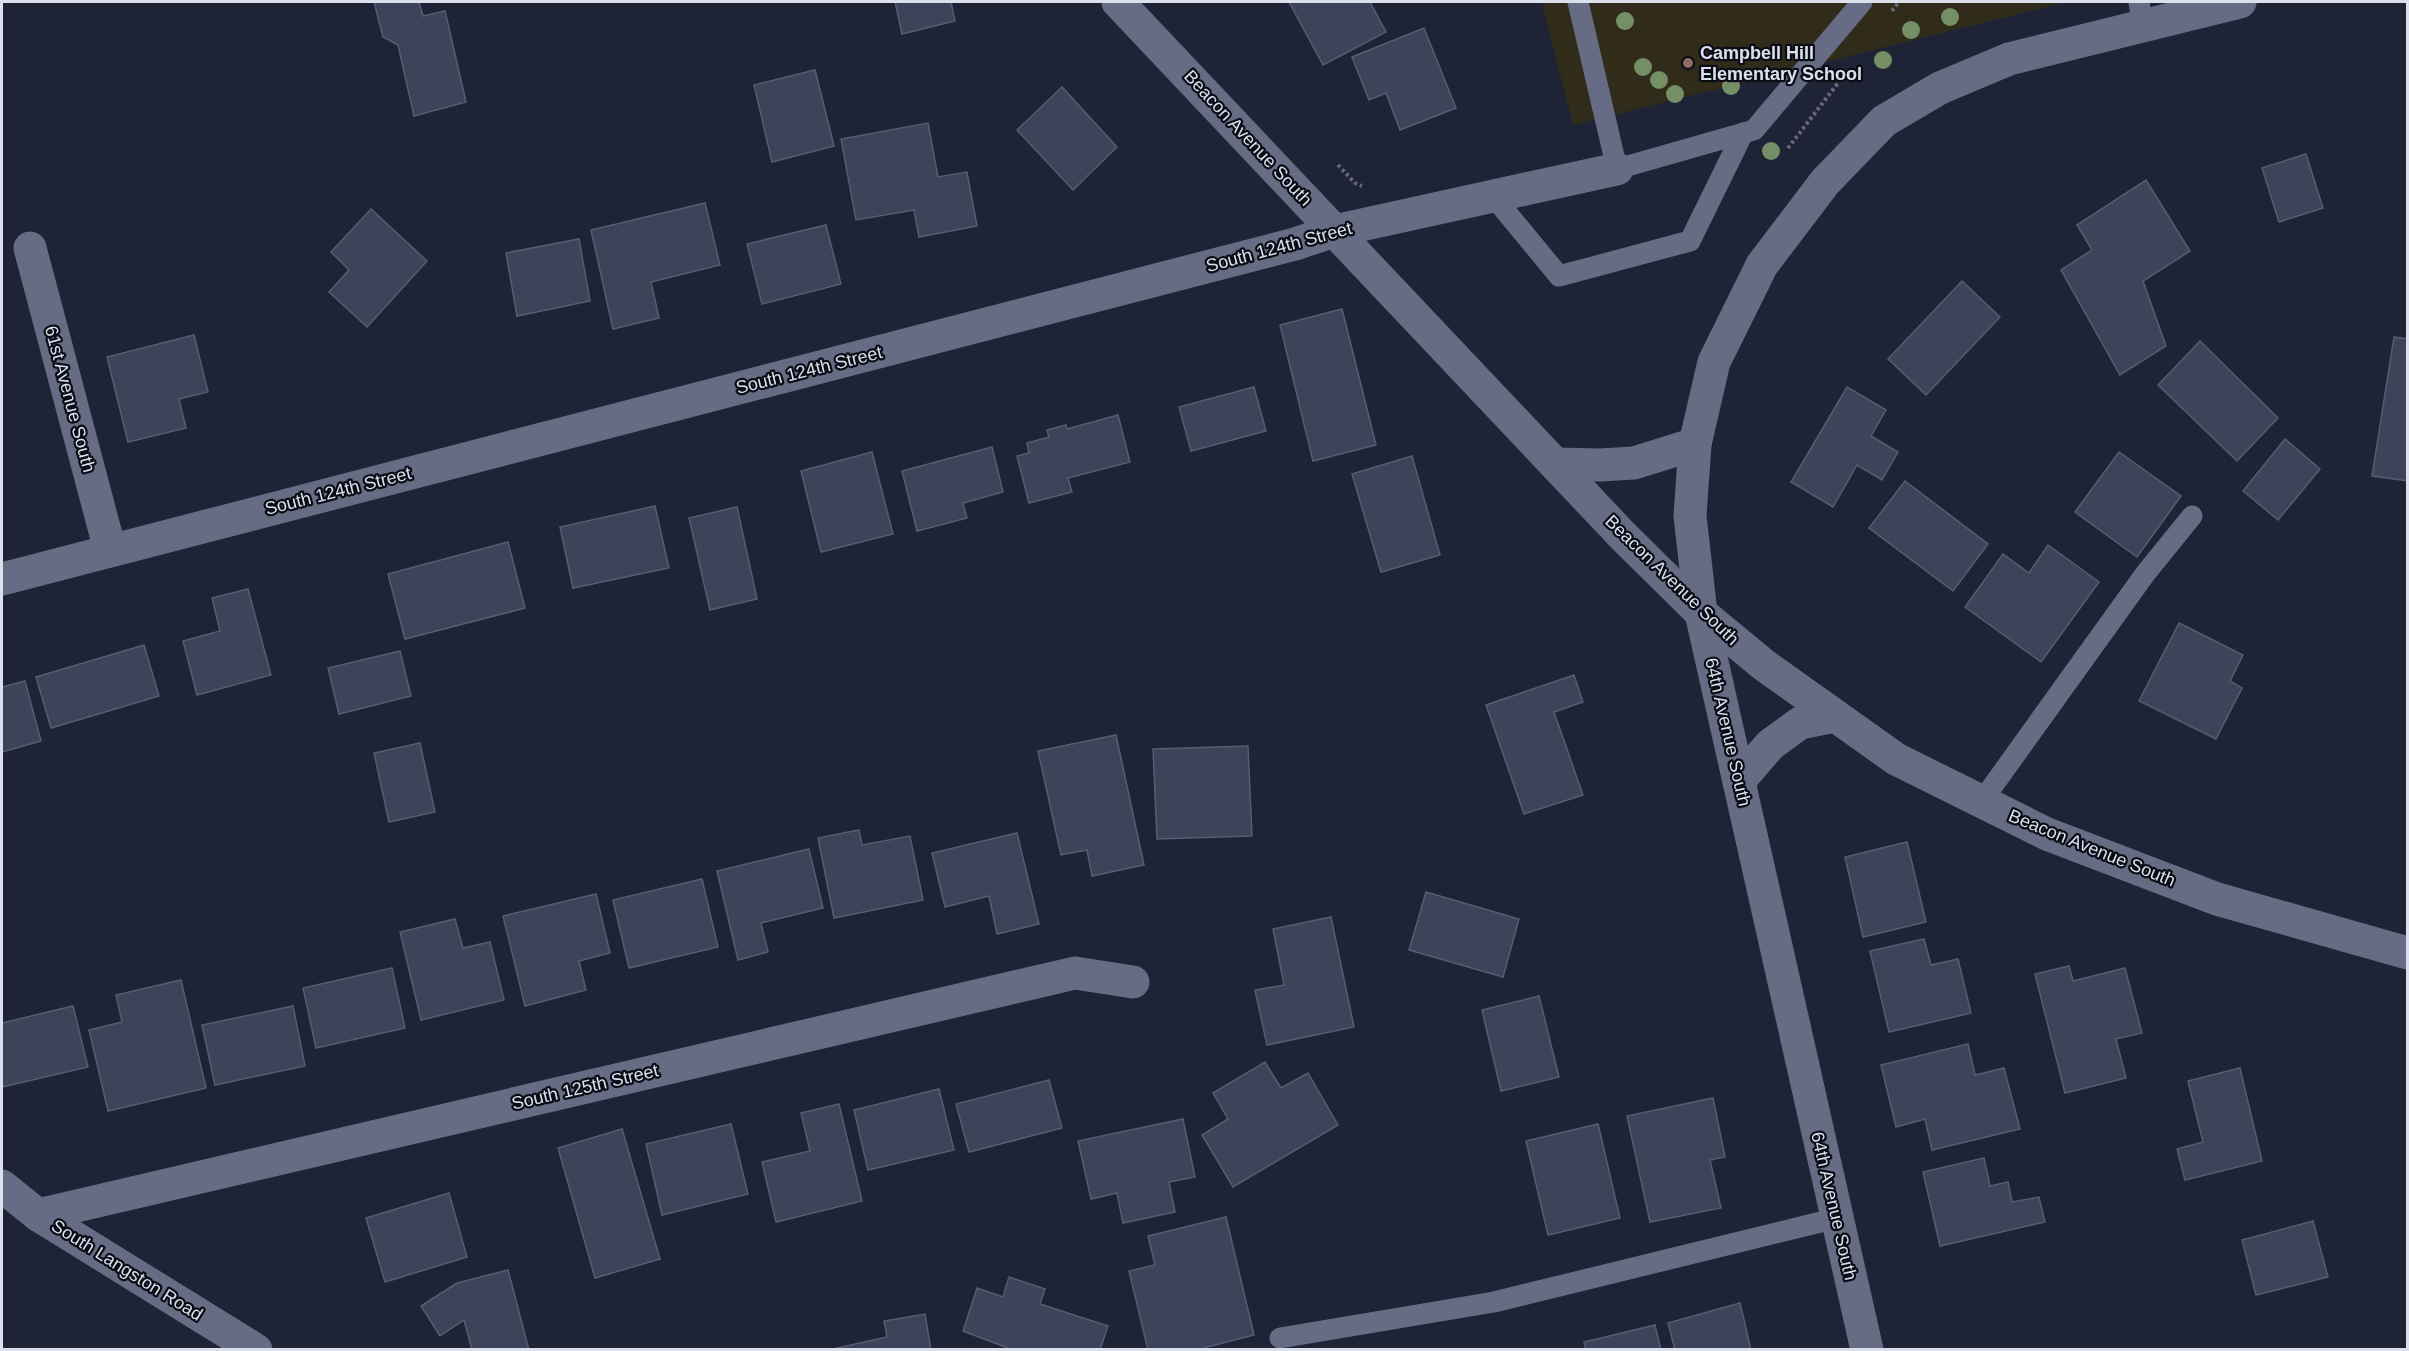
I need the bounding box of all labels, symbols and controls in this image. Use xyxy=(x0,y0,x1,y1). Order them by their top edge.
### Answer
place label: Campbell Hill Elementary School xyxy=(1700,43,1862,84)
marker: Campbell Hill Elementary School xyxy=(1681,56,1695,70)
street label: Beacon Avenue South xyxy=(1180,66,1316,210)
street label: South 124th Street xyxy=(1204,218,1354,276)
street label: 61st Avenue South xyxy=(41,324,99,474)
street label: South 124th Street xyxy=(734,342,884,398)
street label: South 124th Street xyxy=(263,463,413,519)
street label: Beacon Avenue South xyxy=(1601,511,1743,649)
street label: 64th Avenue South xyxy=(1701,656,1755,808)
street label: Beacon Avenue South xyxy=(2006,805,2178,891)
street label: South 125th Street xyxy=(510,1060,660,1114)
street label: 64th Avenue South xyxy=(1807,1130,1861,1282)
street label: South Langston Road xyxy=(48,1215,206,1325)

